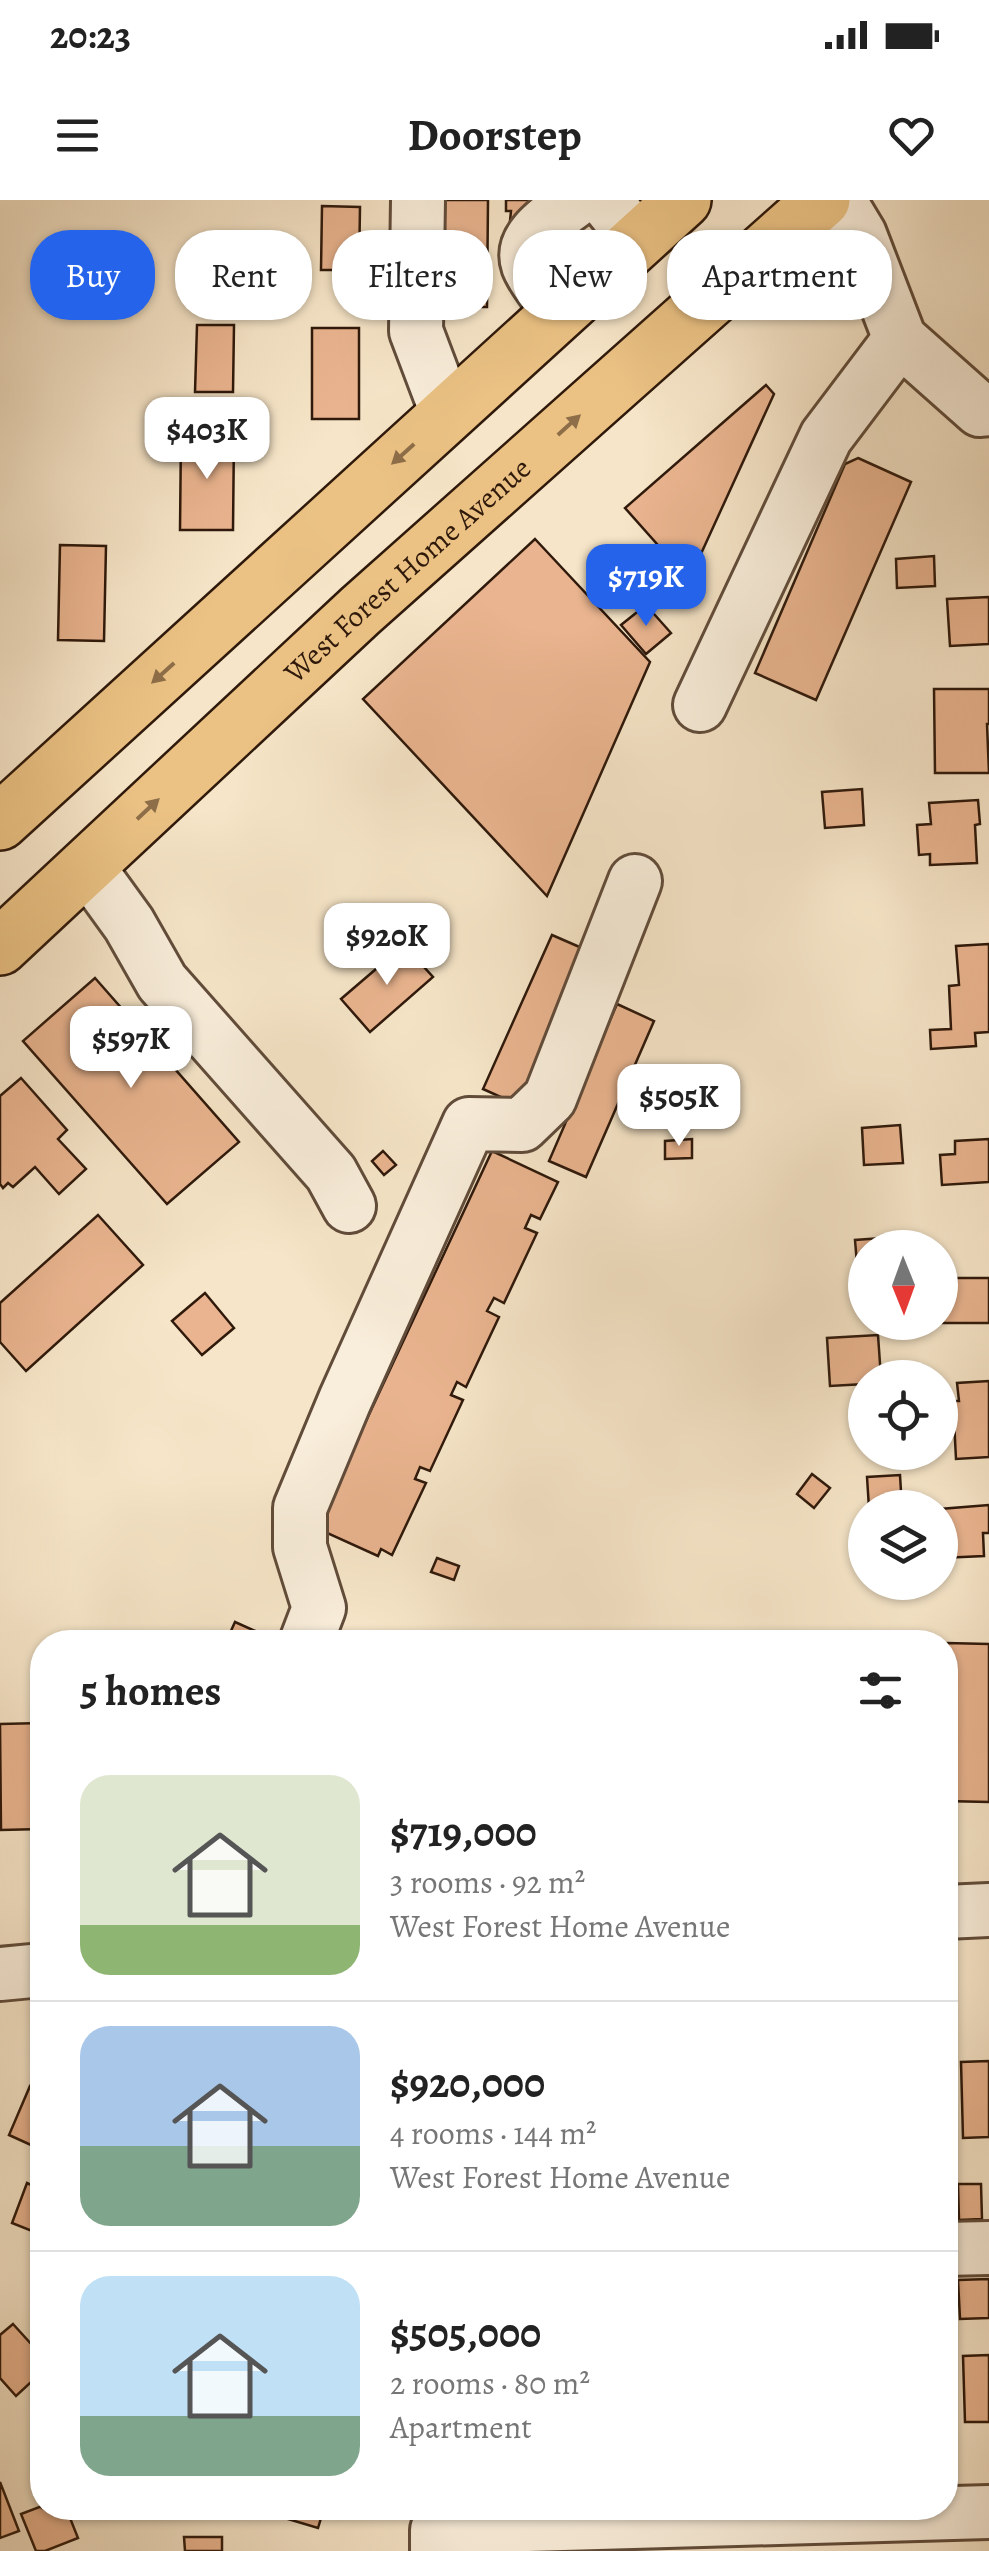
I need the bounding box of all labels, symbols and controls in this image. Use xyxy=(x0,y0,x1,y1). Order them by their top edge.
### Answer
text: 20:23 xyxy=(50,9,131,61)
text: Doorstep xyxy=(407,104,582,166)
icon: menu xyxy=(50,108,105,163)
icon: heart xyxy=(884,108,939,163)
chip: Buy xyxy=(30,230,155,320)
chip: Rent xyxy=(175,230,312,320)
chip: Filters xyxy=(332,230,493,320)
chip: New xyxy=(513,230,647,320)
chip: Apartment xyxy=(667,230,892,320)
pin: $403K xyxy=(137,397,277,482)
text: $403K xyxy=(167,407,247,451)
one-way arrow xyxy=(556,415,581,437)
one-way arrow xyxy=(391,442,416,464)
street label: West Forest Home Avenue xyxy=(275,448,539,693)
pin: $719K xyxy=(576,544,716,629)
text: $719K xyxy=(608,554,684,598)
one-way arrow xyxy=(151,661,175,684)
one-way arrow xyxy=(136,798,160,821)
pin: $920K xyxy=(317,903,457,988)
text: $920K xyxy=(346,913,428,957)
pin: $597K xyxy=(61,1006,201,1091)
text: $597K xyxy=(92,1016,170,1060)
pin: $505K xyxy=(609,1064,749,1149)
text: $505K xyxy=(639,1074,719,1118)
north arrow xyxy=(848,1230,958,1340)
map controls xyxy=(848,1230,958,1600)
button: locate xyxy=(848,1360,958,1470)
button: layers xyxy=(848,1490,958,1600)
text: 5 homes xyxy=(80,1662,221,1719)
icon: filters xyxy=(853,1663,908,1718)
text: $719,000 xyxy=(390,1803,537,1860)
icon: home xyxy=(160,1815,280,1935)
text: 3 rooms · 92 m² xyxy=(390,1860,585,1904)
text: West Forest Home Avenue xyxy=(390,1904,730,1948)
text: $920,000 xyxy=(390,2054,545,2111)
icon: home xyxy=(160,2066,280,2186)
text: 4 rooms · 144 m² xyxy=(390,2111,597,2155)
text: West Forest Home Avenue xyxy=(390,2155,730,2199)
text: $505,000 xyxy=(390,2304,541,2361)
icon: home xyxy=(160,2316,280,2436)
text: 2 rooms · 80 m² xyxy=(390,2361,590,2405)
text: Apartment xyxy=(390,2405,532,2449)

